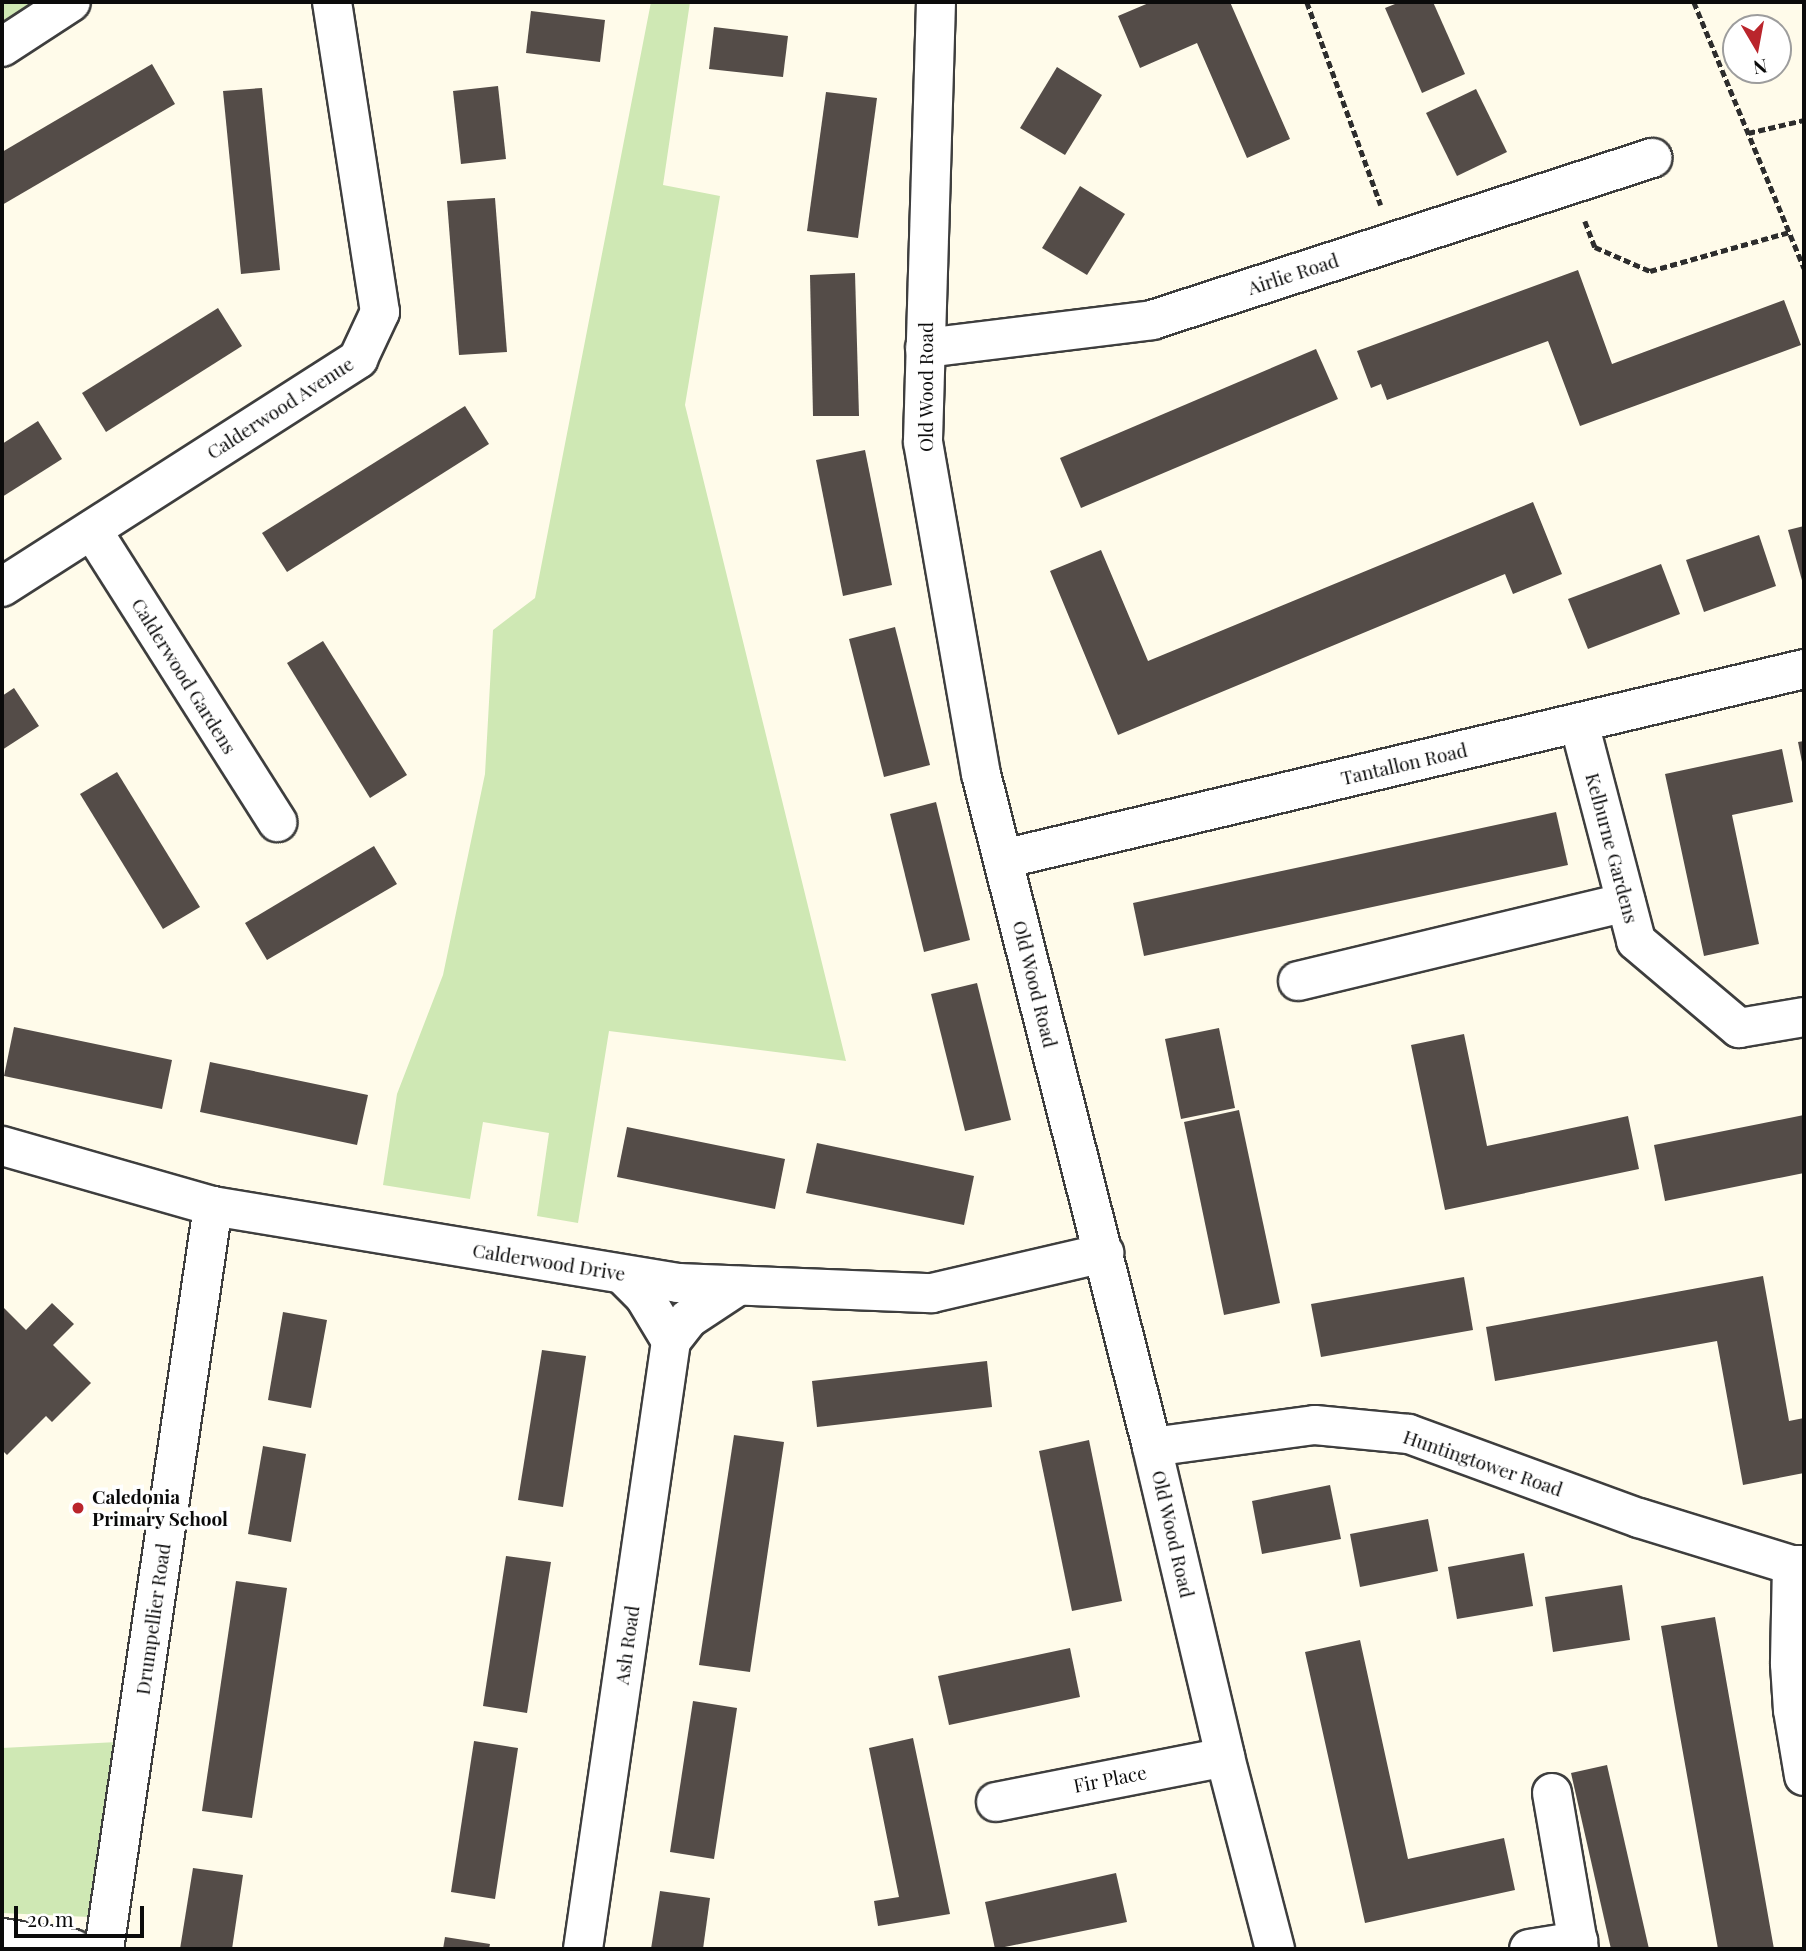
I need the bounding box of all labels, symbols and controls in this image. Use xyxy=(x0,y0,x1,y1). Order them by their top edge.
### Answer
north arrow xyxy=(1722,14,1792,84)
text: N xyxy=(1751,54,1769,82)
street label: Airlie Road xyxy=(1245,249,1341,299)
street label: Old Wood Road xyxy=(915,322,937,452)
street label: Calderwood Avenue xyxy=(202,352,358,464)
street label: Calderwood Gardens xyxy=(127,594,241,758)
street label: Tantallon Road xyxy=(1339,738,1469,790)
street label: Kelburne Gardens xyxy=(1581,770,1643,926)
street label: Old Wood Road xyxy=(1008,918,1062,1050)
street label: Calderwood Drive xyxy=(471,1239,627,1285)
street label: Huntingtower Road xyxy=(1400,1425,1566,1501)
street label: Old Wood Road xyxy=(1147,1468,1199,1600)
place label: Caledonia Primary School xyxy=(92,1486,228,1530)
marker: Caledonia Primary School xyxy=(70,1500,86,1516)
street label: Drumpellier Road xyxy=(131,1542,175,1696)
street label: Ash Road xyxy=(610,1604,644,1686)
street label: Fir Place xyxy=(1071,1761,1149,1797)
scale bar xyxy=(18,1892,147,1936)
text: 20 m xyxy=(27,1904,74,1932)

